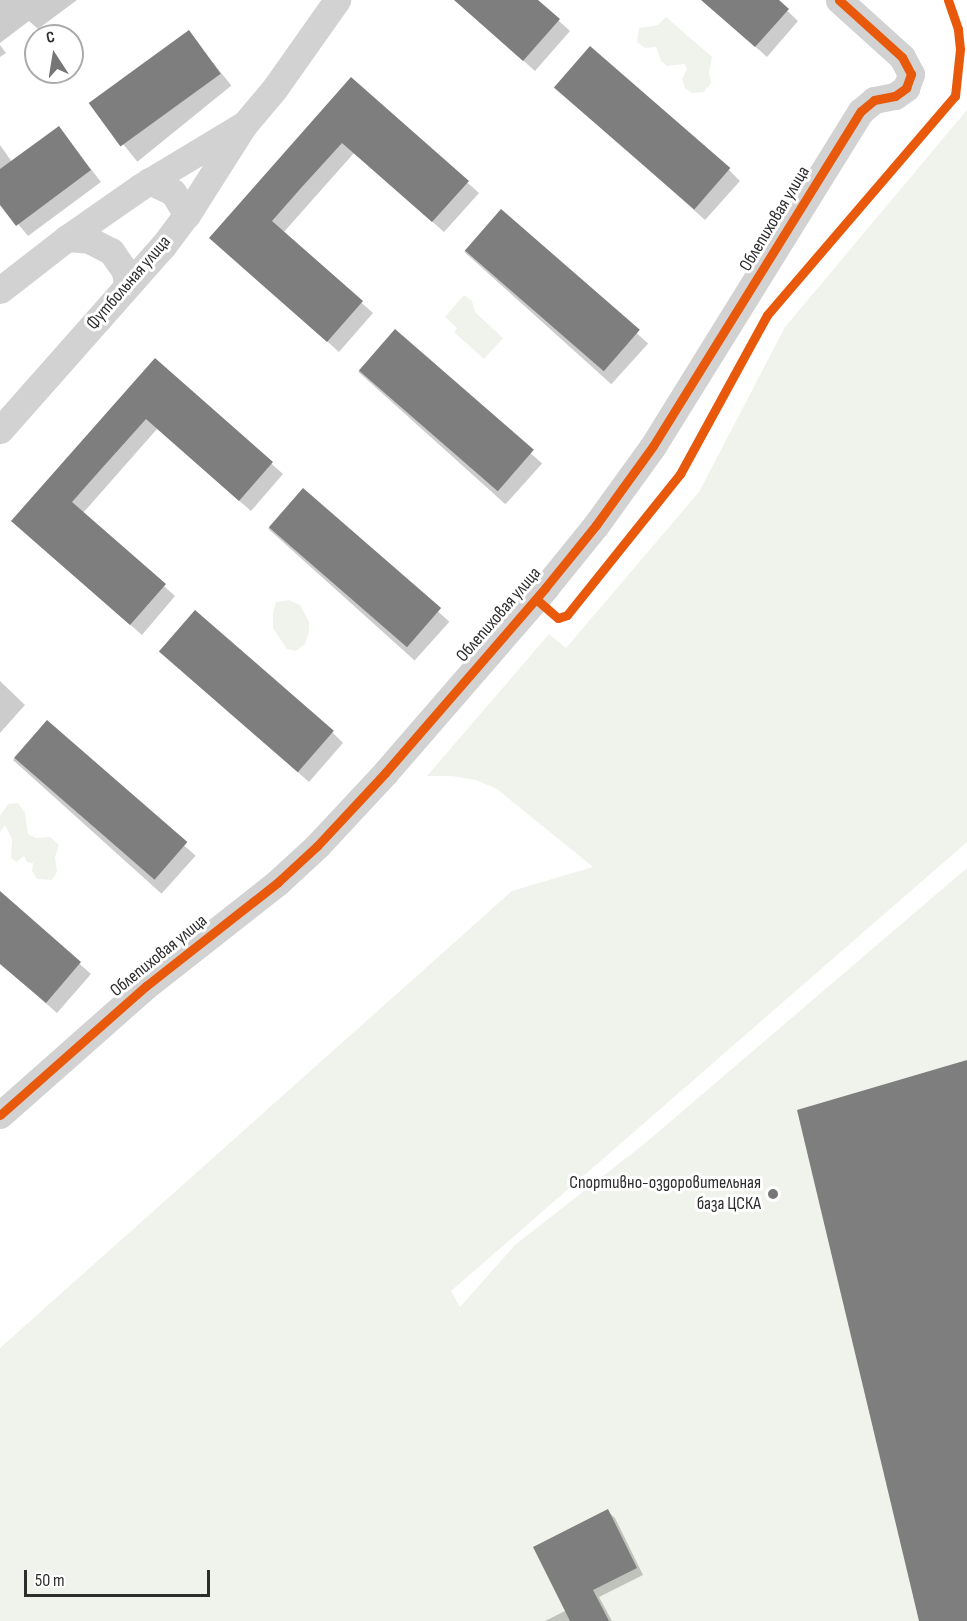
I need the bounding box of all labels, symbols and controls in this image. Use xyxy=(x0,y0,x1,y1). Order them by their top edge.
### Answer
north arrow xyxy=(24,24,84,84)
text: С xyxy=(45,28,57,48)
street label: Облепиховая улица xyxy=(735,163,815,275)
street label: Футбольная улица xyxy=(82,232,176,334)
street label: Облепиховая улица xyxy=(452,563,546,667)
street label: Облепиховая улица xyxy=(106,910,212,1002)
place label: Спортивно-оздоровительная база ЦСКА xyxy=(569,1173,761,1216)
marker: Спортивно-оздоровительная база ЦСКА xyxy=(766,1187,780,1201)
scale bar xyxy=(27,1558,213,1596)
text: 50 m xyxy=(35,1570,65,1591)

